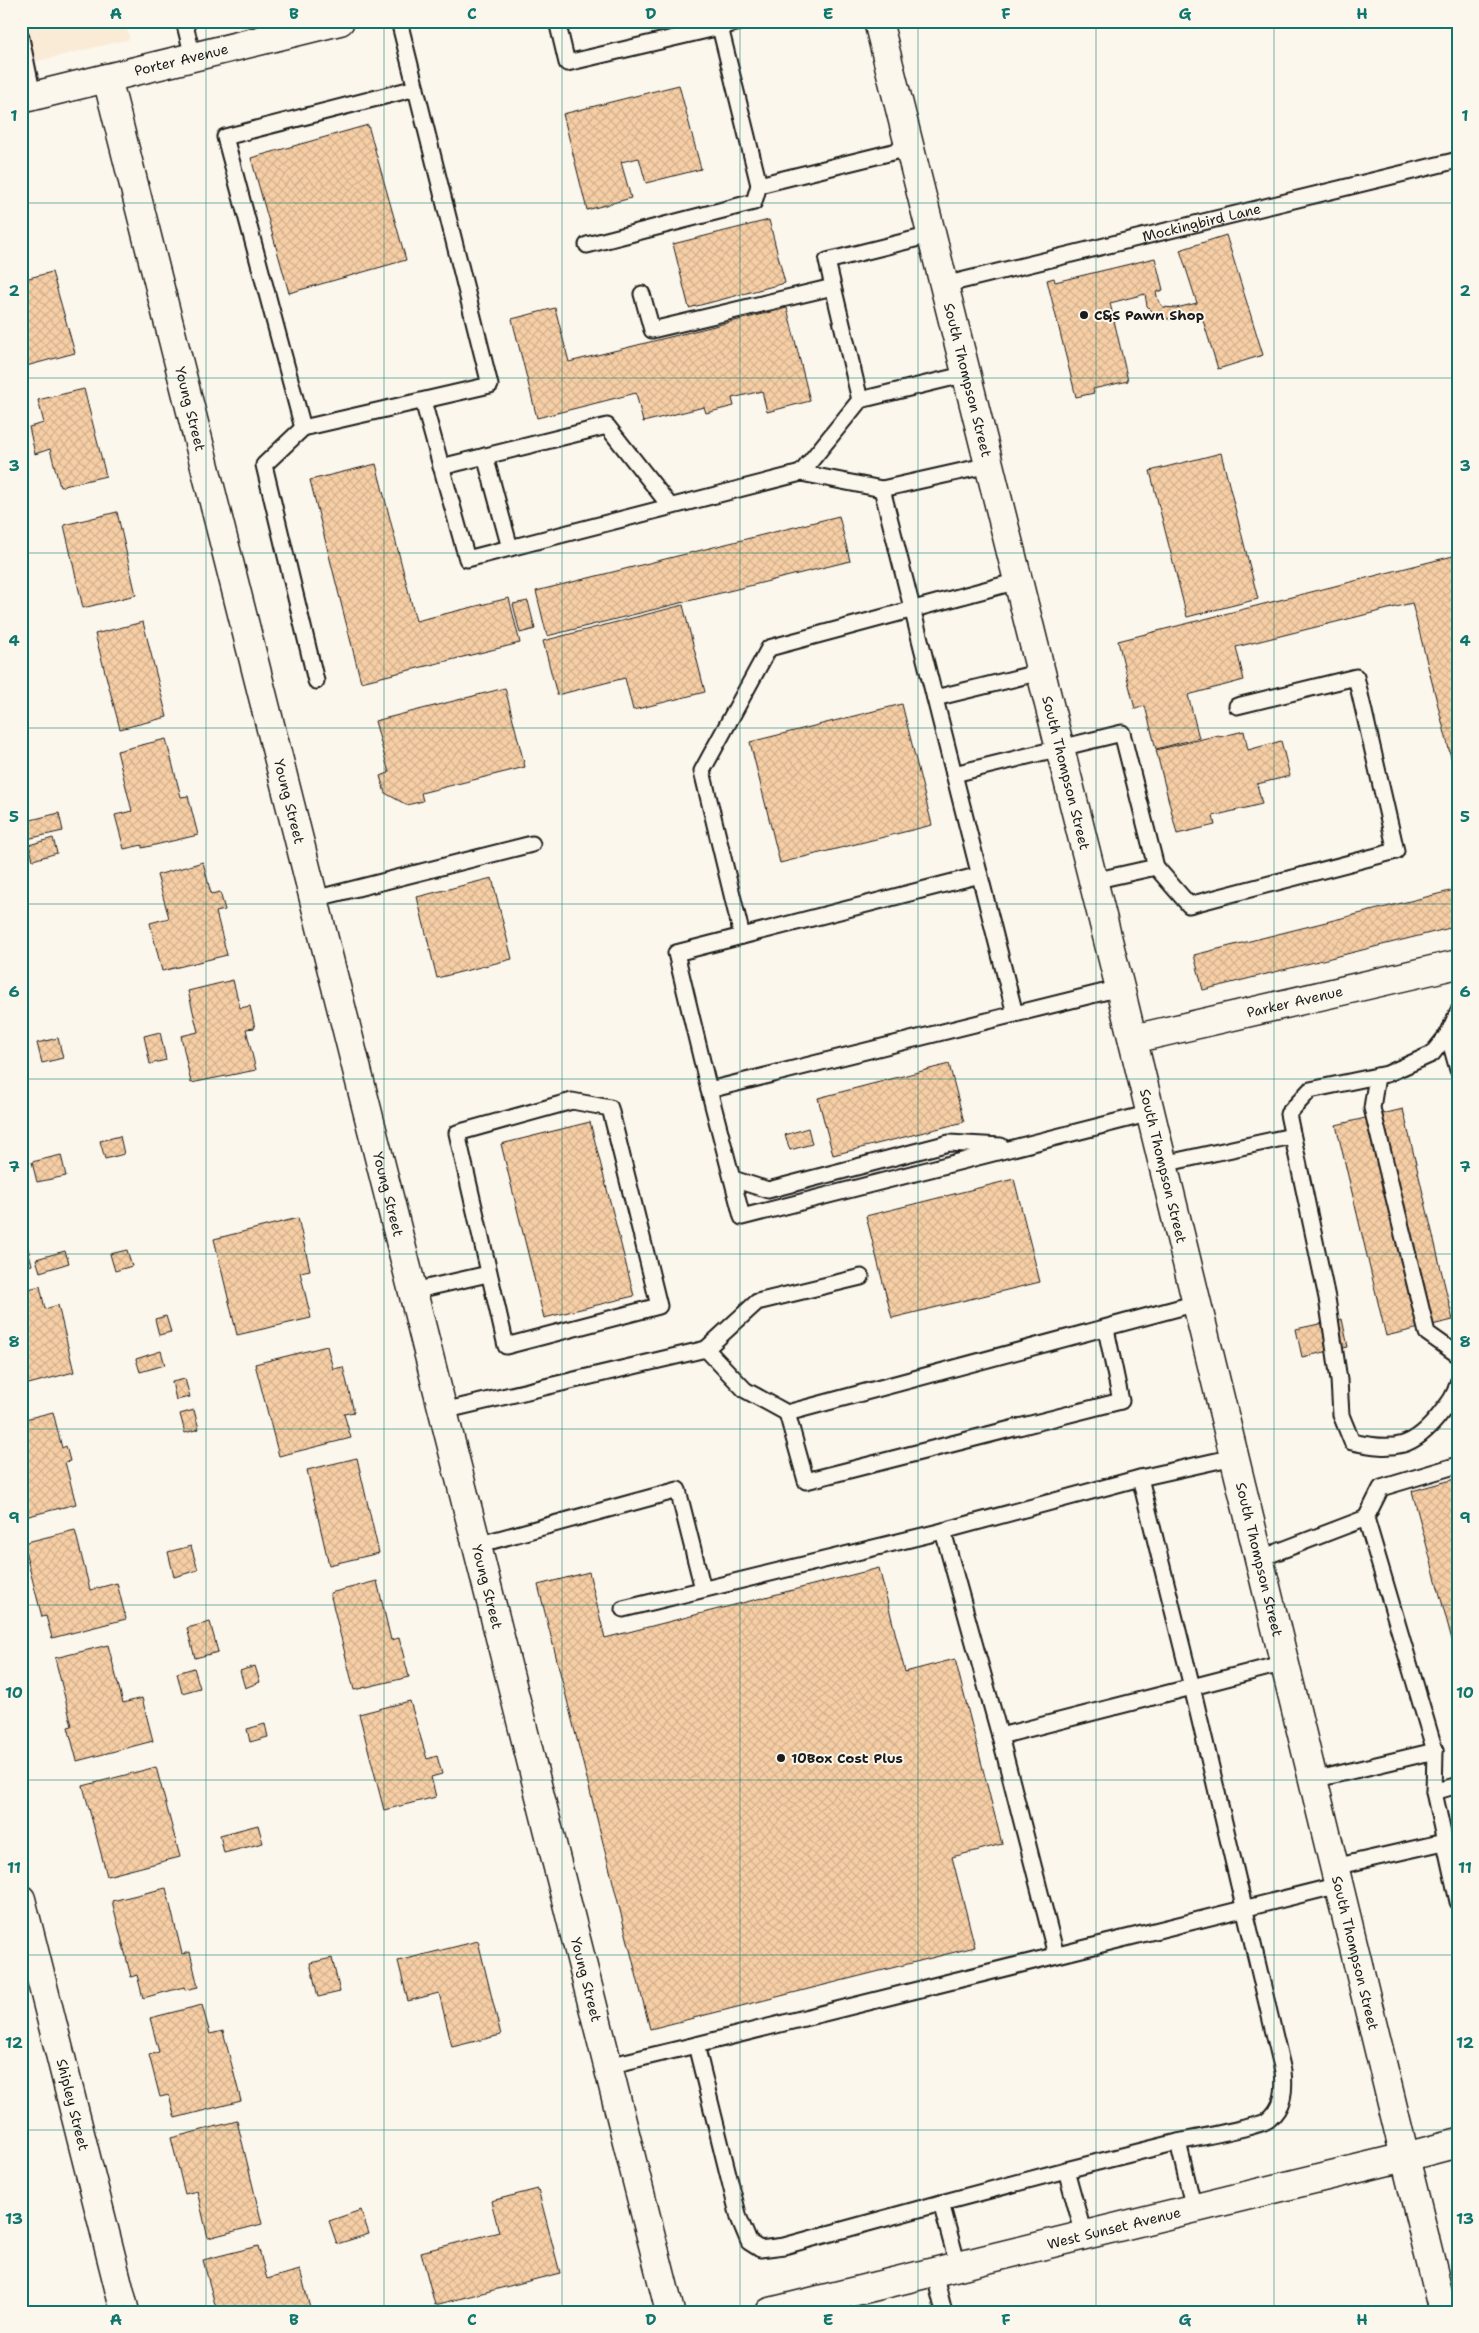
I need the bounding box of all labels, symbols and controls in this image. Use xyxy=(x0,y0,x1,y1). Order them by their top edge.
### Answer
text: A xyxy=(110,3,122,24)
text: B xyxy=(289,3,299,24)
text: C xyxy=(467,3,477,24)
text: D xyxy=(645,3,657,24)
text: E xyxy=(823,3,833,24)
text: F xyxy=(1001,3,1011,24)
text: G xyxy=(1179,3,1192,24)
text: H xyxy=(1356,3,1368,24)
street label: Porter Avenue xyxy=(132,40,230,80)
text: 1 xyxy=(10,105,18,126)
text: 1 xyxy=(1461,105,1469,126)
street label: Mockingbird Lane xyxy=(1140,199,1263,245)
text: 2 xyxy=(8,280,20,301)
text: 2 xyxy=(1459,280,1471,301)
street label: South Thompson Street xyxy=(940,301,996,459)
place label: C&S Pawn Shop xyxy=(1094,306,1204,324)
marker: C&S Pawn Shop xyxy=(1078,309,1090,321)
street label: Young Street xyxy=(171,364,210,453)
text: 3 xyxy=(8,455,20,476)
text: 3 xyxy=(1459,455,1471,476)
text: 4 xyxy=(8,630,20,651)
text: 4 xyxy=(1459,630,1471,651)
street label: South Thompson Street xyxy=(1038,694,1094,852)
street label: Young Street xyxy=(270,757,309,846)
text: 5 xyxy=(9,806,19,827)
text: 5 xyxy=(1460,806,1470,827)
text: 6 xyxy=(8,981,20,1002)
text: 6 xyxy=(1459,981,1471,1002)
street label: Parker Avenue xyxy=(1245,982,1345,1021)
street label: South Thompson Street xyxy=(1136,1087,1191,1245)
street label: Young Street xyxy=(369,1150,408,1238)
text: 7 xyxy=(8,1156,20,1177)
text: 7 xyxy=(1459,1156,1471,1177)
text: 8 xyxy=(8,1331,20,1352)
text: 8 xyxy=(1459,1331,1471,1352)
street label: South Thompson Street xyxy=(1232,1480,1287,1638)
text: 9 xyxy=(8,1507,20,1528)
text: 9 xyxy=(1459,1507,1471,1528)
street label: Young Street xyxy=(468,1543,507,1631)
text: 10 xyxy=(5,1682,23,1703)
text: 10 xyxy=(1456,1682,1474,1703)
place label: 10Box Cost Plus xyxy=(791,1749,903,1767)
marker: 10Box Cost Plus xyxy=(775,1752,787,1764)
text: 11 xyxy=(7,1857,21,1878)
text: 11 xyxy=(1458,1857,1472,1878)
street label: South Thompson Street xyxy=(1328,1874,1383,2032)
street label: Young Street xyxy=(567,1935,606,2024)
text: 12 xyxy=(5,2032,23,2053)
text: 12 xyxy=(1456,2032,1474,2053)
street label: Shipley Street xyxy=(53,2057,93,2152)
street label: West Sunset Avenue xyxy=(1045,2203,1183,2253)
text: 13 xyxy=(5,2208,23,2229)
text: 13 xyxy=(1456,2208,1474,2229)
text: A xyxy=(110,2309,122,2330)
text: B xyxy=(289,2309,299,2330)
text: C xyxy=(467,2309,477,2330)
text: D xyxy=(645,2309,657,2330)
text: E xyxy=(823,2309,833,2330)
text: F xyxy=(1001,2309,1011,2330)
text: G xyxy=(1179,2309,1192,2330)
text: H xyxy=(1356,2309,1368,2330)

